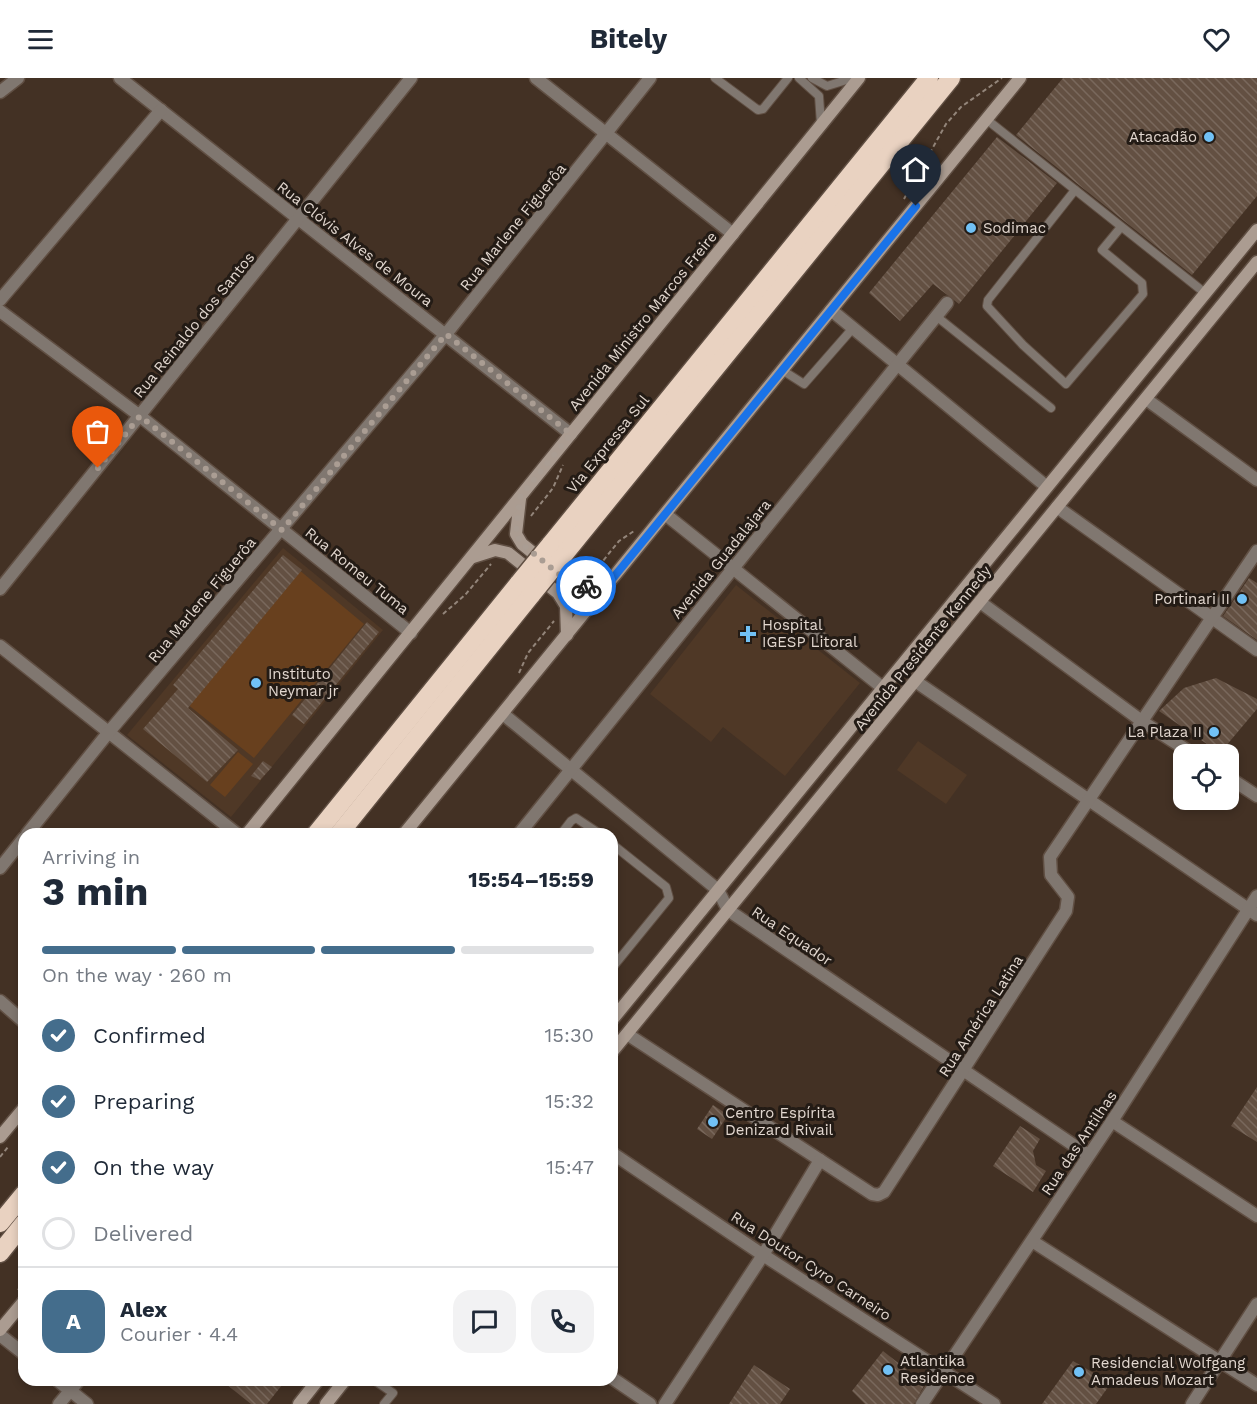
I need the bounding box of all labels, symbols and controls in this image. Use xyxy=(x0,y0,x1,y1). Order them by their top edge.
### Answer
icon: menu xyxy=(24,23,57,56)
text: Bitely xyxy=(590,23,667,55)
icon: heart xyxy=(1200,23,1233,56)
place label: Atacadão xyxy=(1129,128,1197,146)
marker: Atacadão xyxy=(1202,130,1216,144)
pin xyxy=(890,144,941,206)
icon: home xyxy=(899,153,932,186)
street label: Rua Marlene Figuerôa xyxy=(456,159,570,294)
street label: Rua Clóvis Alves de Moura xyxy=(274,178,437,311)
place label: Sodimac xyxy=(983,219,1046,237)
marker: Sodimac xyxy=(964,221,978,235)
street label: Avenida Ministro Marcos Freire xyxy=(565,228,721,414)
street label: Rua Reinaldo dos Santos xyxy=(130,248,258,402)
street label: Via Expressa Sul xyxy=(563,391,653,497)
pin xyxy=(72,406,123,468)
icon: bag xyxy=(81,415,114,448)
street label: Avenida Guadalajara xyxy=(667,495,775,622)
street label: Rua Romeu Tuma xyxy=(302,524,413,619)
street label: Rua Marlene Figuerôa xyxy=(144,533,260,666)
courier xyxy=(556,556,616,616)
street label: Avenida Presidente Kennedy xyxy=(851,562,995,734)
icon: bike xyxy=(570,570,603,603)
place label: Portinari II xyxy=(1154,590,1230,608)
marker: Portinari II xyxy=(1235,592,1249,606)
place label: Hospital IGESP Litoral xyxy=(762,616,858,651)
marker: Hospital IGESP Litoral xyxy=(739,625,757,643)
place label: Instituto Neymar jr xyxy=(268,665,339,700)
marker: Instituto Neymar jr xyxy=(249,676,263,690)
place label: La Plaza II xyxy=(1127,723,1202,741)
marker: La Plaza II xyxy=(1207,725,1221,739)
map controls xyxy=(1173,744,1239,810)
button: locate xyxy=(1173,744,1239,810)
text: Arriving in xyxy=(42,845,140,869)
text: 15:54–15:59 xyxy=(468,867,594,892)
text: 3 min xyxy=(42,869,149,914)
street label: Rua Equador xyxy=(748,902,836,970)
street label: Rua América Latina xyxy=(935,951,1027,1080)
text: On the way · 260 m xyxy=(42,963,232,987)
icon: check xyxy=(42,1019,75,1052)
text: Confirmed xyxy=(93,1023,206,1048)
text: 15:30 xyxy=(545,1023,594,1047)
icon: check xyxy=(42,1085,75,1118)
street label: Rua das Antilhas xyxy=(1037,1087,1121,1199)
text: Preparing xyxy=(93,1089,194,1114)
text: 15:32 xyxy=(545,1089,594,1113)
place label: Centro Espírita Denizard Rivail xyxy=(725,1104,836,1139)
marker: Centro Espírita Denizard Rivail xyxy=(706,1115,720,1129)
icon: check xyxy=(42,1151,75,1184)
text: On the way xyxy=(93,1155,214,1180)
text: 15:47 xyxy=(546,1155,594,1179)
street label: Rua Doutor Cyro Carneiro xyxy=(728,1207,894,1325)
text: Delivered xyxy=(93,1221,193,1246)
button: chat xyxy=(453,1290,516,1353)
button: phone xyxy=(531,1290,594,1353)
text: Alex xyxy=(120,1297,167,1322)
text: A xyxy=(66,1309,81,1334)
text: Courier · 4.4 xyxy=(120,1322,238,1346)
place label: Atlantika Residence xyxy=(900,1352,975,1387)
place label: Residencial Wolfgang Amadeus Mozart xyxy=(1091,1354,1245,1389)
marker: Atlantika Residence xyxy=(881,1363,895,1377)
marker: Residencial Wolfgang Amadeus Mozart xyxy=(1072,1365,1086,1379)

